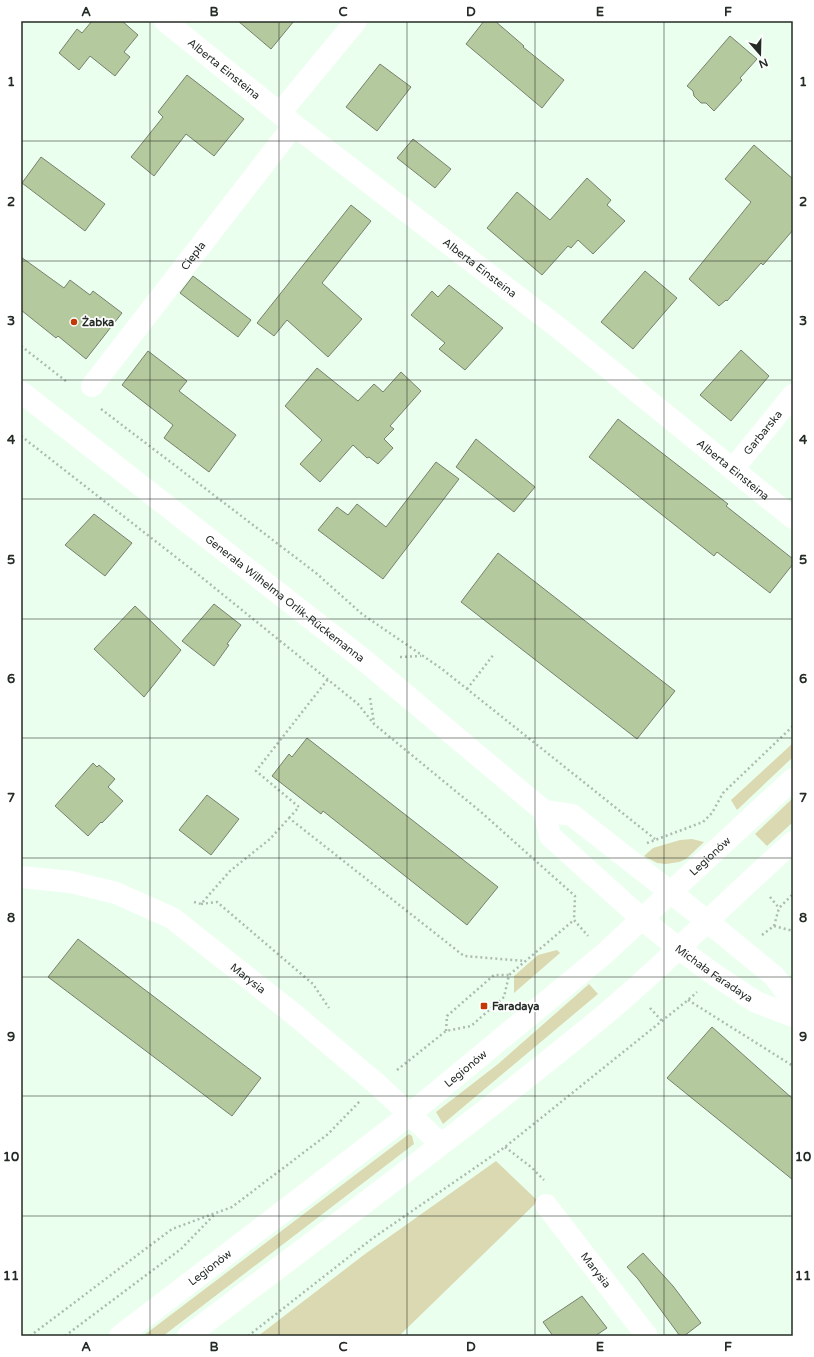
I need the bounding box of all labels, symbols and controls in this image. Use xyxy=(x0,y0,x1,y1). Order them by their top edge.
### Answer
text: A xyxy=(81,4,91,20)
text: B xyxy=(209,4,219,20)
text: C xyxy=(338,4,348,20)
text: D xyxy=(466,4,476,20)
text: E xyxy=(596,4,604,20)
text: F xyxy=(724,4,732,20)
north arrow xyxy=(740,34,780,74)
street label: Alberta Einsteina xyxy=(185,36,263,102)
text: N xyxy=(757,55,770,71)
text: 1 xyxy=(7,74,15,90)
text: 1 xyxy=(799,74,807,90)
text: 2 xyxy=(7,194,15,210)
text: 2 xyxy=(799,194,807,210)
street label: Alberta Einsteina xyxy=(440,236,519,300)
street label: Ciepła xyxy=(178,239,209,273)
text: 3 xyxy=(7,313,15,329)
text: 3 xyxy=(799,313,807,329)
place label: Żabka xyxy=(82,315,114,329)
marker: Żabka xyxy=(69,317,79,327)
street label: Garbarska xyxy=(741,408,785,458)
text: 4 xyxy=(7,432,16,448)
text: 4 xyxy=(799,432,808,448)
street label: Alberta Einsteina xyxy=(694,437,772,503)
street label: Generała Wilhelma Orlik-Rückemanna xyxy=(202,532,367,665)
text: 5 xyxy=(7,552,15,568)
text: 5 xyxy=(799,552,807,568)
text: 6 xyxy=(7,671,15,687)
text: 6 xyxy=(799,671,807,687)
text: 7 xyxy=(7,790,15,806)
text: 7 xyxy=(799,790,807,806)
street label: Legionów xyxy=(687,834,734,878)
text: 8 xyxy=(7,910,15,926)
text: 8 xyxy=(799,910,807,926)
street label: Michała Faradaya xyxy=(673,942,755,1005)
street label: Marysia xyxy=(228,961,268,996)
place label: Faradaya xyxy=(492,1000,539,1014)
marker: Faradaya xyxy=(479,1001,489,1011)
text: 9 xyxy=(7,1029,15,1045)
text: 9 xyxy=(799,1029,807,1045)
street label: Legionów xyxy=(442,1047,490,1090)
text: 10 xyxy=(3,1149,19,1165)
text: 10 xyxy=(795,1149,811,1165)
street label: Legionów xyxy=(186,1247,235,1288)
street label: Marysia xyxy=(578,1250,613,1291)
text: 11 xyxy=(3,1268,19,1284)
text: 11 xyxy=(795,1268,811,1284)
text: A xyxy=(81,1339,91,1355)
text: B xyxy=(209,1339,219,1355)
text: C xyxy=(338,1339,348,1355)
text: D xyxy=(466,1339,476,1355)
text: E xyxy=(596,1339,604,1355)
text: F xyxy=(724,1339,732,1355)

